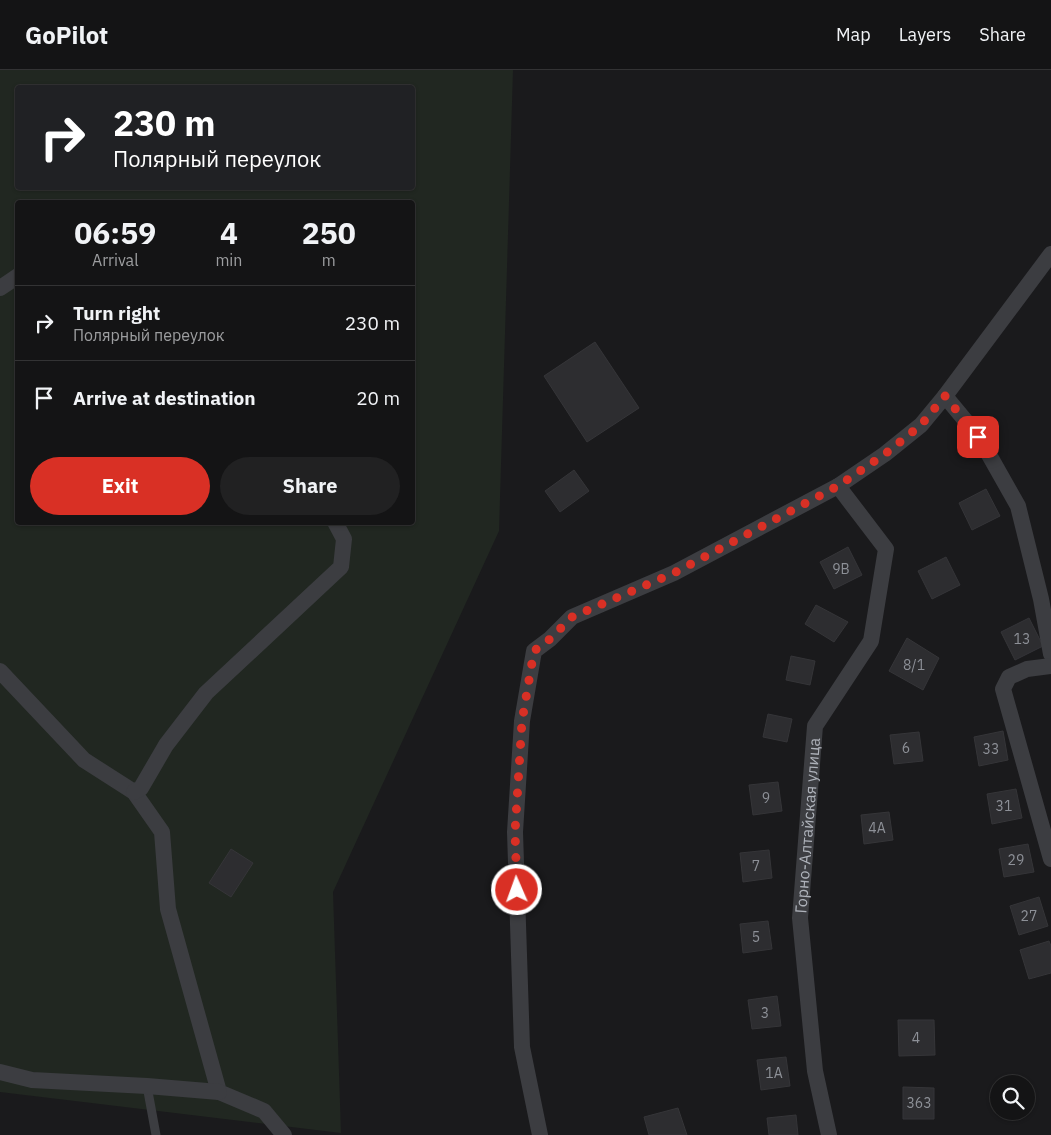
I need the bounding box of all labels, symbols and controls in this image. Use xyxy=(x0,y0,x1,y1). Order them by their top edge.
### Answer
text: GoPilot xyxy=(25,19,108,51)
text: Map xyxy=(836,23,871,46)
text: Layers xyxy=(899,23,951,46)
text: Share xyxy=(979,23,1026,46)
text: 230 m xyxy=(113,100,216,146)
icon: right xyxy=(30,105,95,170)
text: Полярный переулок xyxy=(113,144,321,173)
text: 06:59 xyxy=(74,213,156,252)
text: 4 xyxy=(220,213,238,252)
text: 250 xyxy=(302,213,356,252)
text: Arrival xyxy=(92,250,139,270)
text: min xyxy=(215,250,242,270)
text: m xyxy=(322,250,336,270)
text: Turn right xyxy=(73,301,160,325)
icon: right xyxy=(30,309,58,337)
text: 230 m xyxy=(345,311,400,335)
text: Полярный переулок xyxy=(73,325,225,345)
icon: arrive xyxy=(30,384,58,412)
text: Arrive at destination xyxy=(73,386,256,410)
text: 20 m xyxy=(356,386,400,410)
pin xyxy=(957,416,999,458)
icon: arrive xyxy=(964,423,992,451)
button: Exit xyxy=(30,457,210,515)
button: Share xyxy=(220,457,400,515)
house number: 9В xyxy=(832,560,850,578)
house number: 13 xyxy=(1014,630,1030,648)
house number: 8/1 xyxy=(903,656,925,674)
street label: Горно-Алтайская улица xyxy=(790,737,824,914)
house number: 6 xyxy=(902,739,910,757)
house number: 33 xyxy=(983,740,999,758)
house number: 9 xyxy=(762,789,770,807)
house number: 31 xyxy=(996,797,1012,815)
house number: 4А xyxy=(868,819,886,837)
house number: 29 xyxy=(1008,851,1024,869)
house number: 7 xyxy=(752,857,760,875)
position arrow xyxy=(490,863,542,915)
house number: 27 xyxy=(1021,907,1037,925)
house number: 5 xyxy=(752,928,760,946)
house number: 3 xyxy=(761,1004,769,1022)
house number: 4 xyxy=(912,1029,920,1047)
house number: 1А xyxy=(765,1064,783,1082)
map controls xyxy=(990,1075,1035,1120)
button: search xyxy=(990,1075,1035,1120)
house number: 363 xyxy=(906,1094,932,1112)

